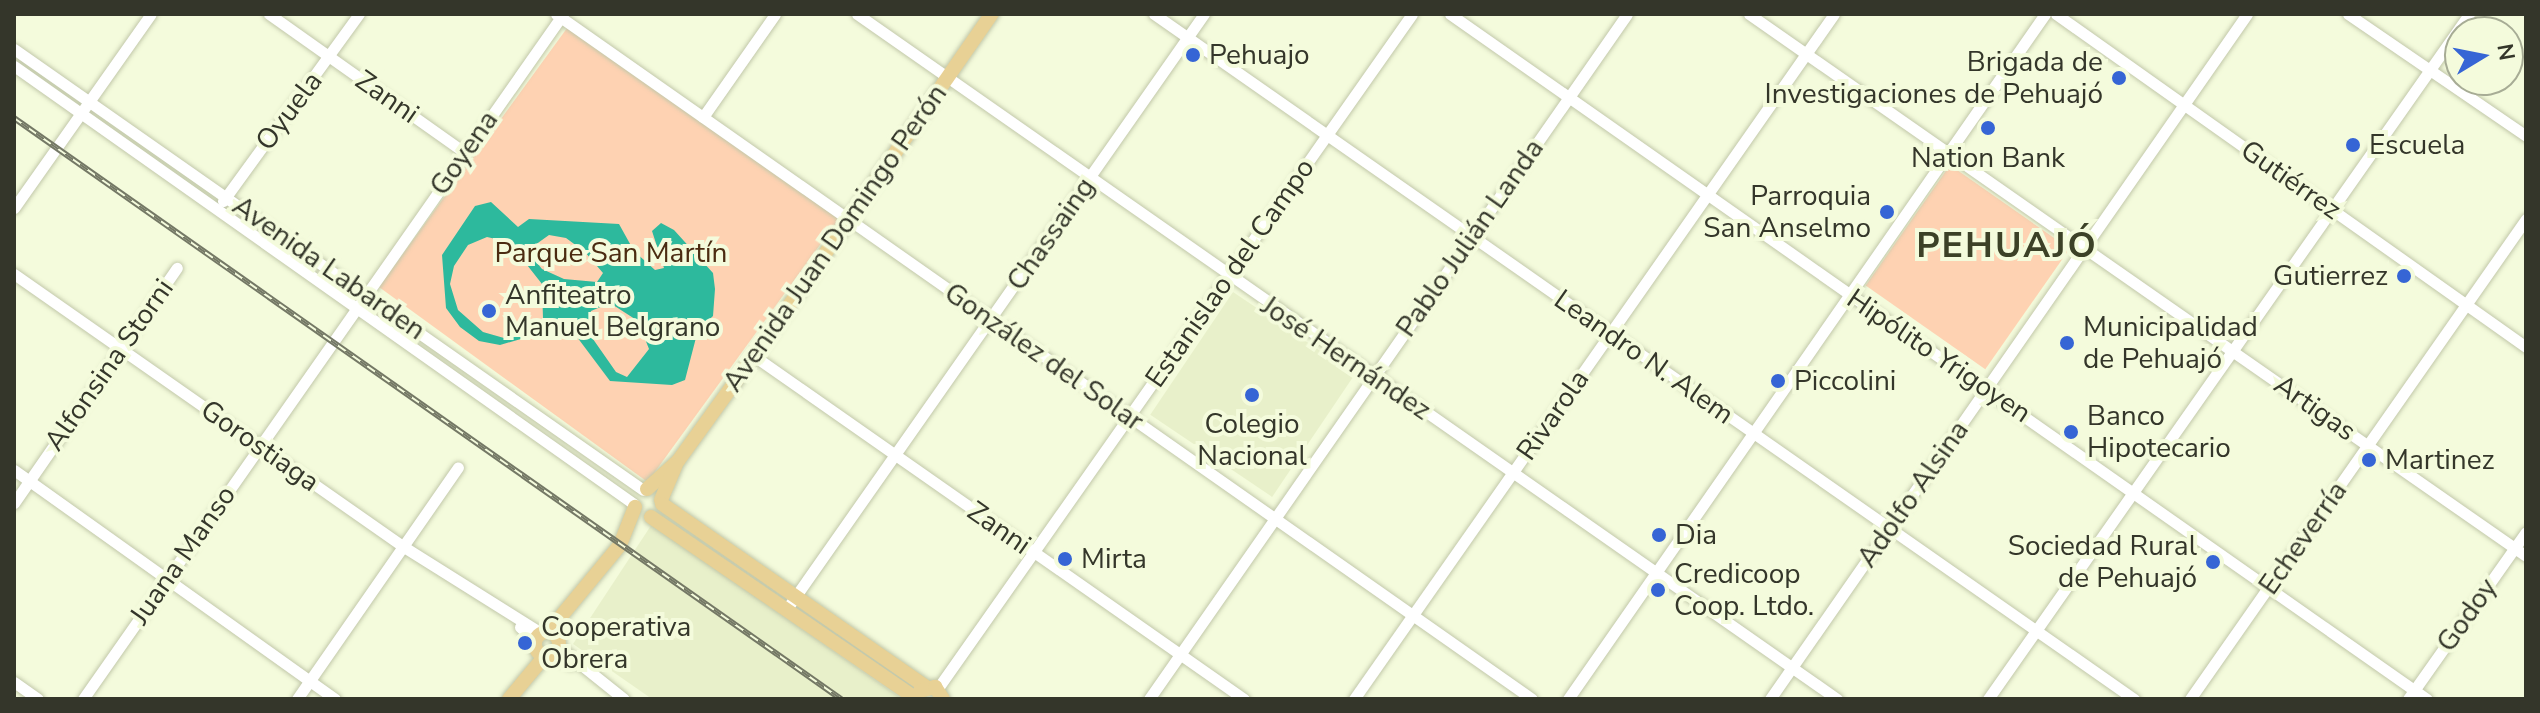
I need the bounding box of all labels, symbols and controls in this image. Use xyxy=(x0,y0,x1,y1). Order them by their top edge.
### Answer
north arrow xyxy=(2444,16,2524,96)
place label: Pehuajo xyxy=(1209,38,1310,72)
text: N xyxy=(2489,41,2522,63)
place label: Brigada de Investigaciones de Pehuajó xyxy=(1765,45,2103,111)
marker: Pehuajo xyxy=(1184,46,1202,64)
street label: Zanni xyxy=(349,63,425,131)
street label: Oyuela xyxy=(249,65,329,157)
marker: Brigada de Investigaciones de Pehuajó xyxy=(2110,69,2128,87)
street label: Avenida Juan Domingo Perón xyxy=(716,78,954,398)
street label: Goyena xyxy=(423,104,505,202)
marker: Nation Bank xyxy=(1979,119,1997,137)
place label: Escuela xyxy=(2369,128,2465,162)
street label: Pablo Julián Landa xyxy=(1389,133,1551,343)
street label: Gutiérrez xyxy=(2234,133,2348,227)
marker: Escuela xyxy=(2344,136,2362,154)
place label: Nation Bank xyxy=(1911,141,2065,175)
street label: Estanislao del Campo xyxy=(1138,152,1322,394)
street label: Chassaing xyxy=(1000,171,1102,297)
place label: Parroquia San Anselmo xyxy=(1703,179,1871,245)
street label: Avenida Labarden xyxy=(226,189,432,347)
marker: Parroquia San Anselmo xyxy=(1878,203,1896,221)
district label: PEHUAJÓ xyxy=(1916,224,2098,268)
park label: Parque San Martín xyxy=(495,236,727,270)
place label: Gutierrez xyxy=(2273,259,2388,293)
marker: Gutierrez xyxy=(2395,267,2413,285)
street label: Alfonsina Storni xyxy=(37,273,181,457)
street label: González del Solar xyxy=(938,276,1150,438)
place label: Anfiteatro Manuel Belgrano xyxy=(505,278,720,344)
street label: Hipólito Yrigoyen xyxy=(1841,282,2037,430)
street label: Leandro N. Alem xyxy=(1548,283,1740,431)
street label: José Hernández xyxy=(1255,289,1437,427)
marker: Anfiteatro Manuel Belgrano xyxy=(480,302,498,320)
place label: Municipalidad de Pehuajó xyxy=(2083,310,2258,376)
marker: Municipalidad de Pehuajó xyxy=(2058,334,2076,352)
street label: Rivarola xyxy=(1510,363,1596,467)
place label: Piccolini xyxy=(1794,364,1896,398)
street label: Artigas xyxy=(2268,368,2362,448)
marker: Piccolini xyxy=(1769,372,1787,390)
marker: Colegio Nacional xyxy=(1243,386,1261,404)
street label: Gorostiaga xyxy=(194,393,326,499)
place label: Banco Hipotecario xyxy=(2087,399,2231,465)
place label: Colegio Nacional xyxy=(1197,407,1307,473)
street label: Adolfo Alsina xyxy=(1850,414,1976,574)
marker: Banco Hipotecario xyxy=(2062,423,2080,441)
place label: Martinez xyxy=(2385,443,2495,477)
marker: Martinez xyxy=(2360,451,2378,469)
street label: Echeverría xyxy=(2252,475,2354,601)
street label: Juana Manso xyxy=(123,479,243,631)
street label: Zanni xyxy=(961,494,1037,562)
place label: Dia xyxy=(1675,518,1717,552)
marker: Dia xyxy=(1650,526,1668,544)
place label: Sociedad Rural de Pehuajó xyxy=(2008,529,2197,595)
place label: Mirta xyxy=(1081,542,1147,576)
marker: Mirta xyxy=(1056,550,1074,568)
marker: Sociedad Rural de Pehuajó xyxy=(2204,553,2222,571)
place label: Credicoop Coop. Ltdo. xyxy=(1674,557,1814,623)
street label: Godoy xyxy=(2430,572,2504,658)
marker: Credicoop Coop. Ltdo. xyxy=(1649,581,1667,599)
place label: Cooperativa Obrera xyxy=(541,610,691,676)
marker: Cooperativa Obrera xyxy=(516,634,534,652)

